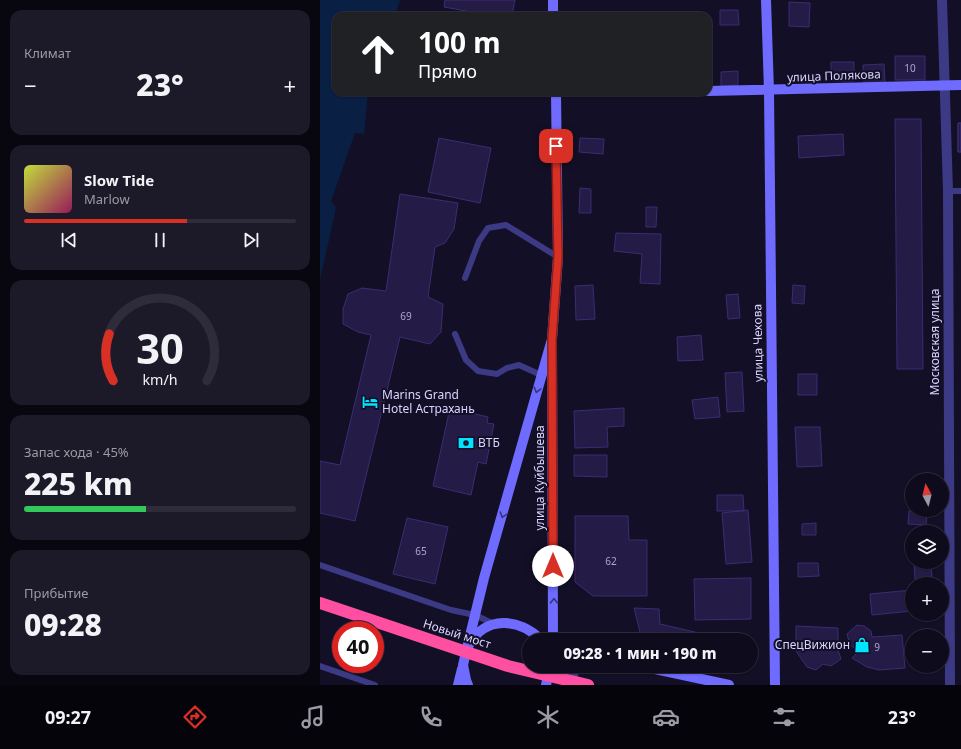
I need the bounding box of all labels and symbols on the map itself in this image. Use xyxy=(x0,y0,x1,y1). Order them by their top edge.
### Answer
house number: 10 xyxy=(904,61,916,75)
street label: улица Полякова xyxy=(787,65,881,86)
pin xyxy=(539,129,573,163)
street label: Московская улица xyxy=(926,289,943,395)
street label: улица Чехова xyxy=(748,304,767,382)
house number: 69 xyxy=(400,309,412,323)
place label: Marins Grand Hotel Астрахань xyxy=(382,386,475,417)
one-way arrow xyxy=(533,386,542,393)
hotel icon: Marins Grand Hotel Астрахань xyxy=(361,393,379,411)
street label: улица Куйбышева xyxy=(531,425,548,531)
bank icon: ВТБ xyxy=(457,434,475,452)
place label: ВТБ xyxy=(478,434,500,451)
north arrow xyxy=(905,473,949,517)
one-way arrow xyxy=(499,511,508,518)
house number: 65 xyxy=(415,544,427,558)
position arrow xyxy=(532,545,574,587)
house number: 62 xyxy=(605,554,617,568)
one-way arrow xyxy=(550,598,558,604)
street label: Новый мост xyxy=(421,615,494,653)
speed limit sign: 40 xyxy=(332,621,384,673)
place label: СпецВижион xyxy=(775,636,850,653)
shop icon: СпецВижион xyxy=(853,636,871,654)
house number: 9 xyxy=(874,640,880,654)

